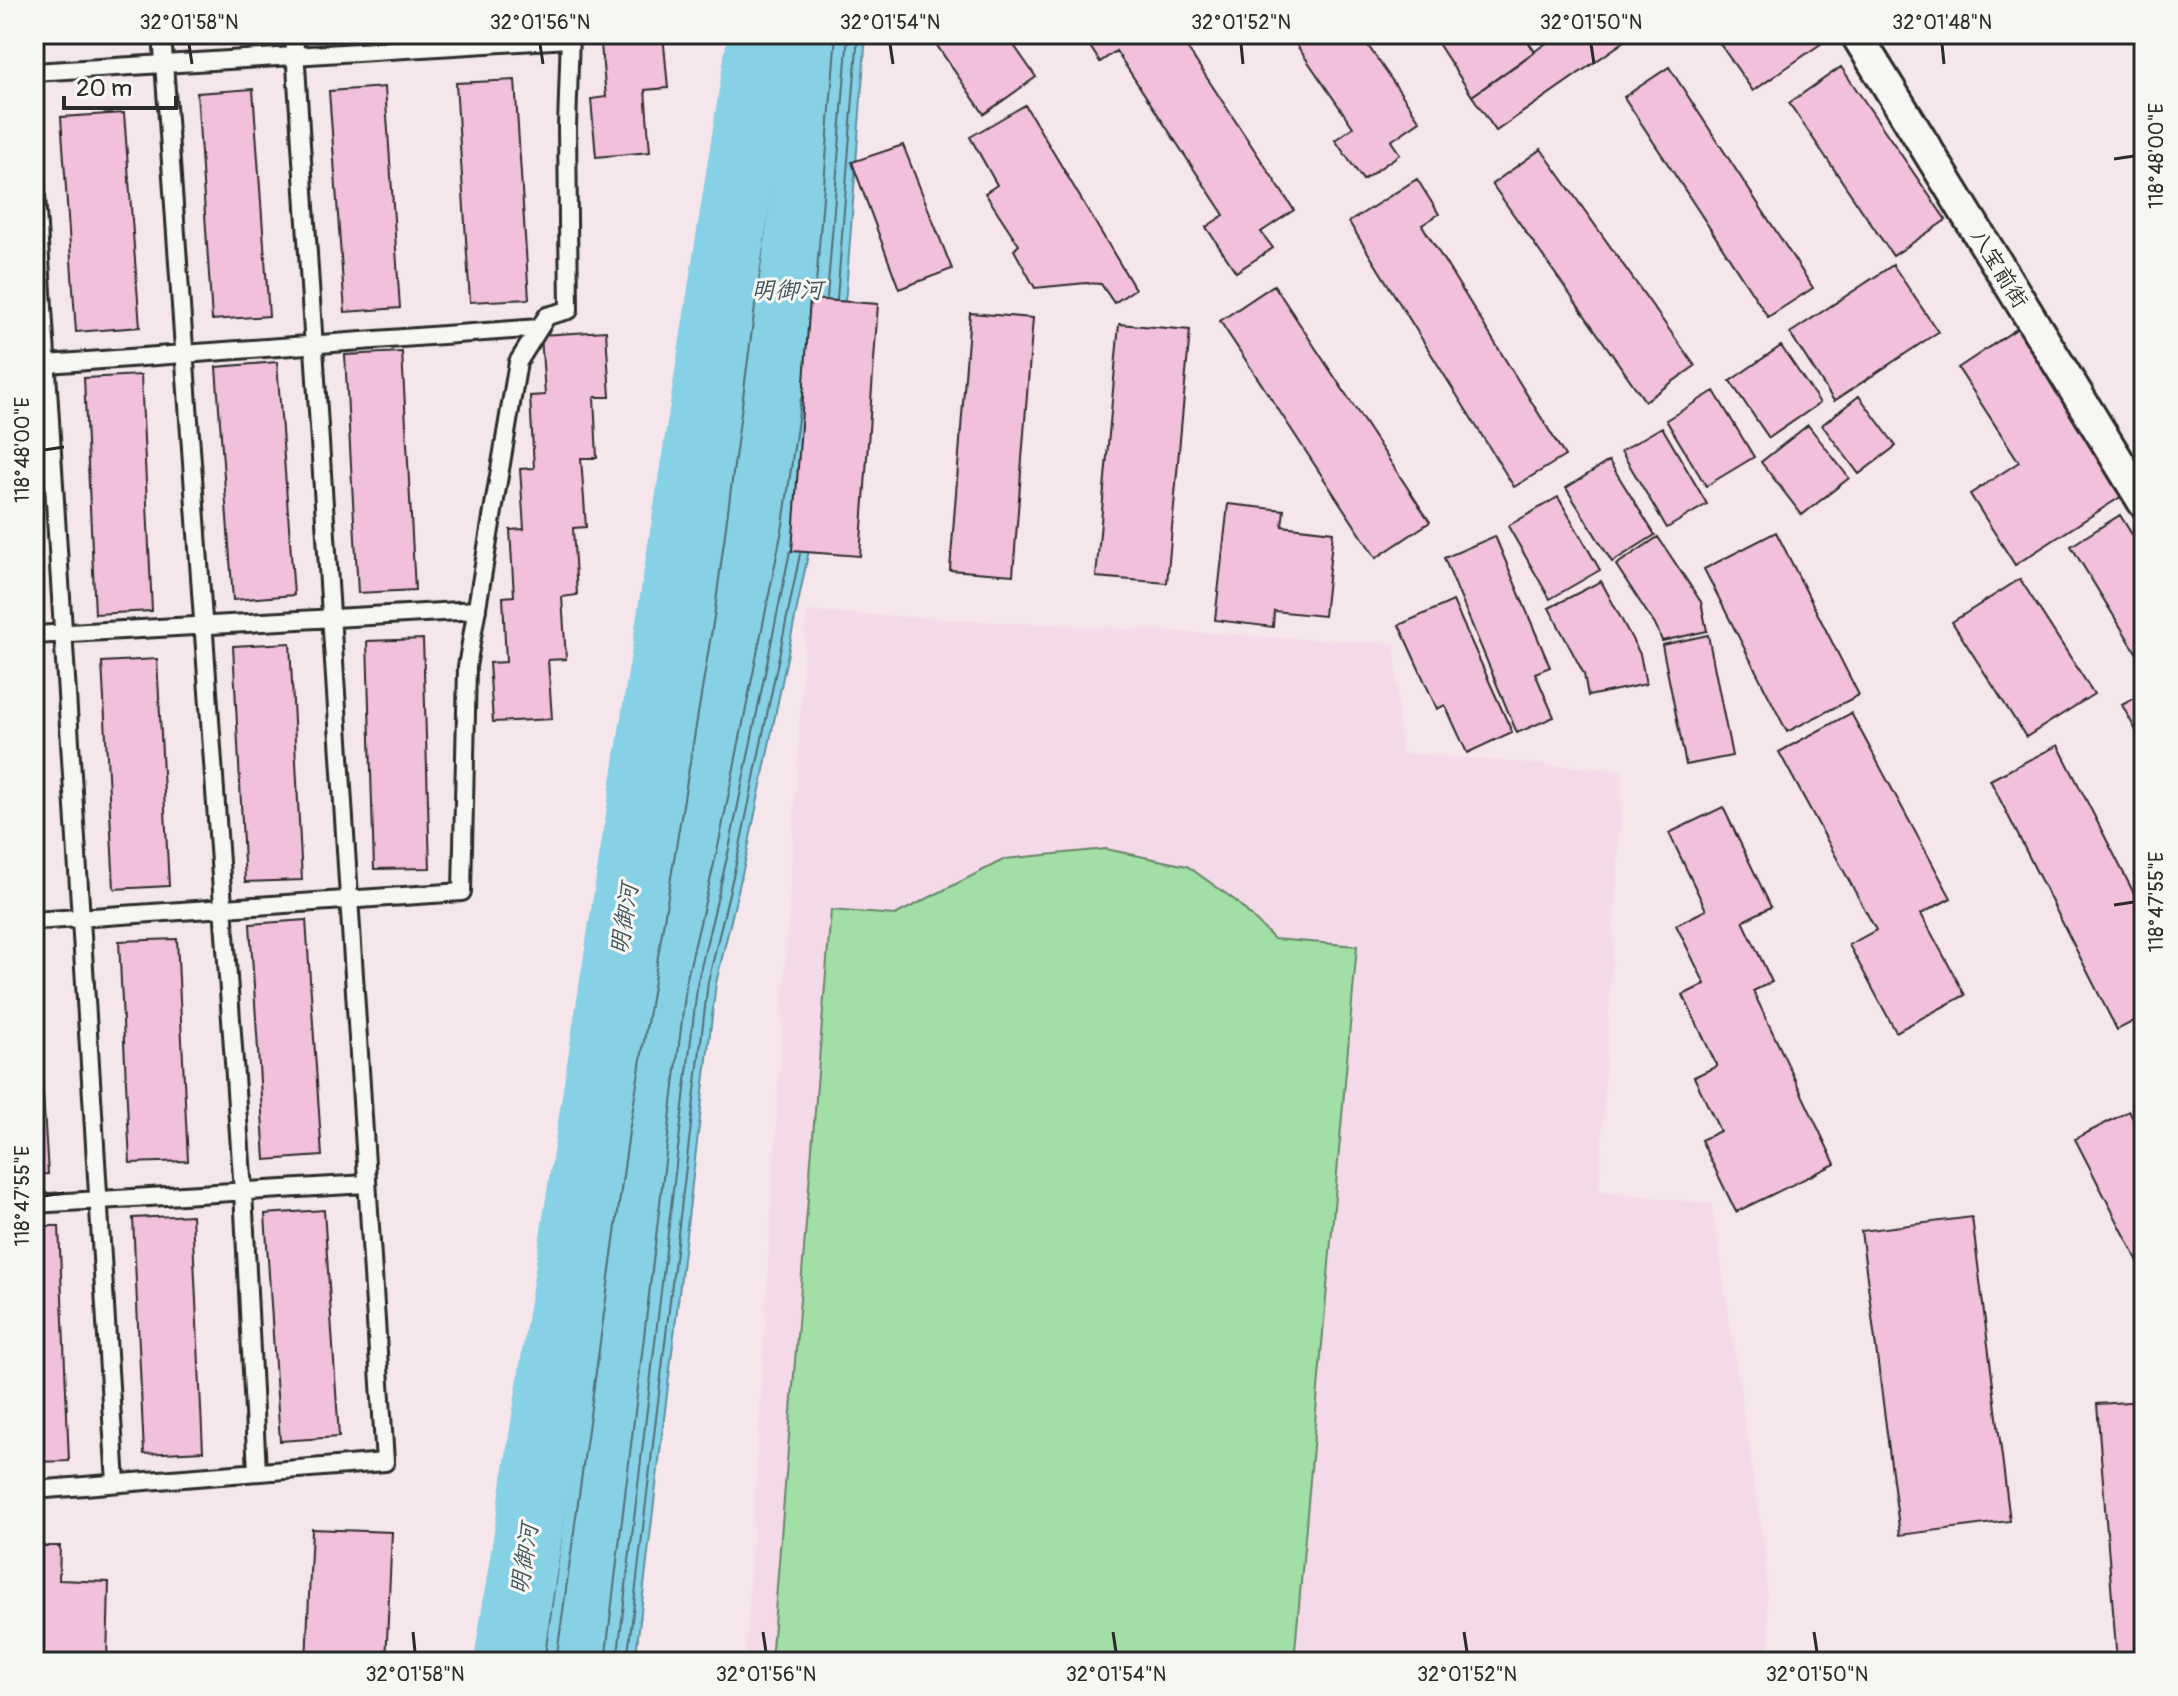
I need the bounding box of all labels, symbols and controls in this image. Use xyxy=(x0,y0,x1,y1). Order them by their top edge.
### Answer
text: 32°01'58"N xyxy=(139,10,239,35)
text: 32°01'56"N xyxy=(490,10,590,35)
text: 32°01'54"N xyxy=(840,10,940,35)
text: 32°01'52"N xyxy=(1191,10,1291,35)
text: 32°01'50"N xyxy=(1540,10,1642,35)
text: 32°01'48"N xyxy=(1892,10,1992,35)
scale bar xyxy=(64,60,176,110)
text: 20 m xyxy=(76,74,132,103)
text: 118°48'00"E xyxy=(2144,103,2169,209)
street label: 八宝前街 xyxy=(1964,224,2034,313)
water label: 明御河 xyxy=(751,276,827,305)
text: 118°48'00"E xyxy=(10,397,35,503)
text: 118°47'55"E xyxy=(2144,852,2169,952)
water label: 明御河 xyxy=(605,877,645,957)
text: 118°47'55"E xyxy=(10,1146,35,1246)
water label: 明御河 xyxy=(505,1517,545,1597)
text: 32°01'58"N xyxy=(365,1662,465,1687)
text: 32°01'56"N xyxy=(716,1662,816,1687)
text: 32°01'54"N xyxy=(1066,1662,1166,1687)
text: 32°01'52"N xyxy=(1417,1662,1517,1687)
text: 32°01'50"N xyxy=(1766,1662,1868,1687)

